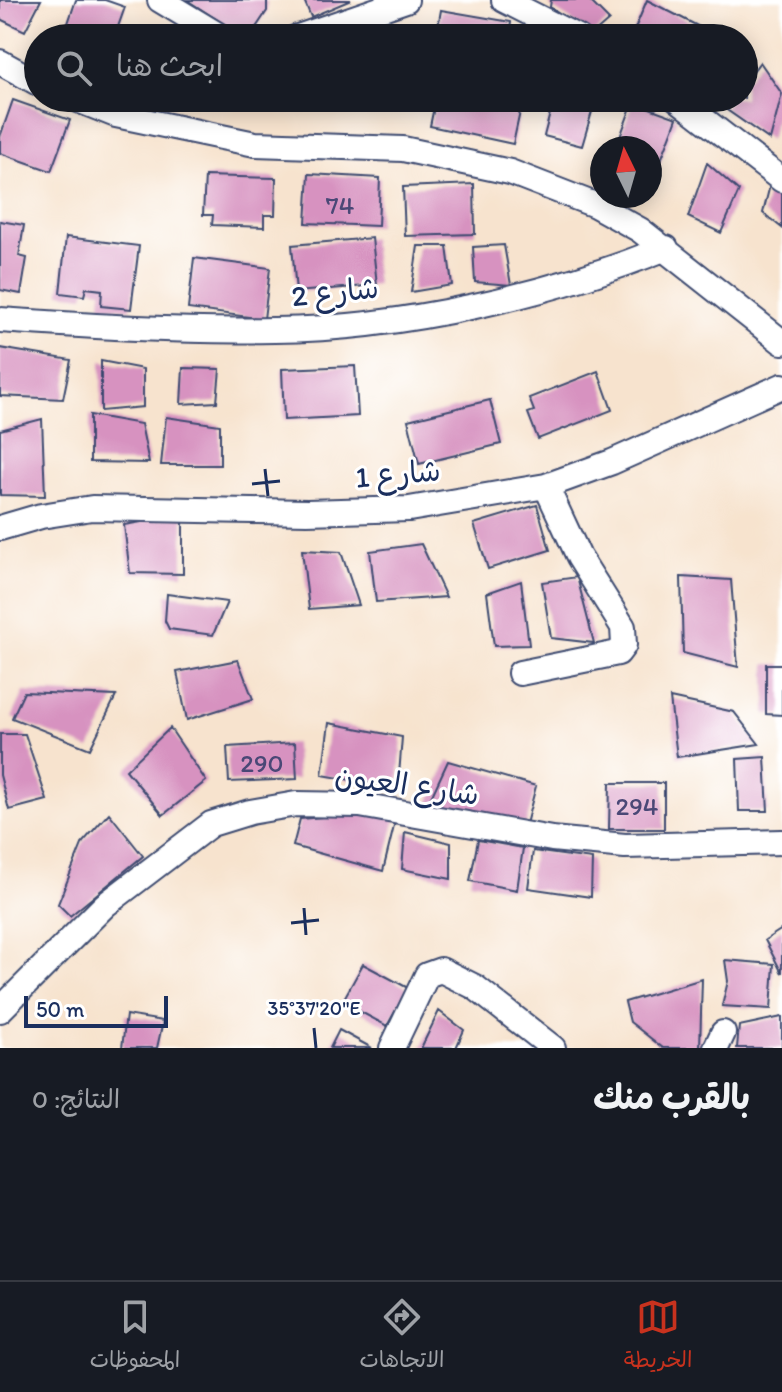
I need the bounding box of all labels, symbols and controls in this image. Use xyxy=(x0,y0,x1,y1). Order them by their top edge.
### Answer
search box xyxy=(24,24,758,112)
icon: search xyxy=(52,46,96,90)
text: ابحث هنا xyxy=(116,47,223,84)
north arrow xyxy=(590,136,662,208)
house number: 74 xyxy=(326,189,355,221)
street label: شارع 2 xyxy=(290,269,381,317)
street label: شارع 1 xyxy=(354,451,442,499)
house number: 290 xyxy=(240,747,284,779)
street label: شارع العيون xyxy=(332,756,482,816)
house number: 294 xyxy=(616,790,659,822)
scale bar xyxy=(24,992,168,1028)
text: 50 m xyxy=(36,996,85,1023)
text: 35°37'20"E xyxy=(267,996,361,1020)
text: بالقرب منك xyxy=(593,1077,750,1118)
text: النتائج: 0 xyxy=(32,1083,120,1115)
tab: المحفوظات xyxy=(90,1295,180,1379)
tab: الاتجاهات xyxy=(360,1295,444,1379)
tab: الخريطة xyxy=(624,1295,692,1379)

